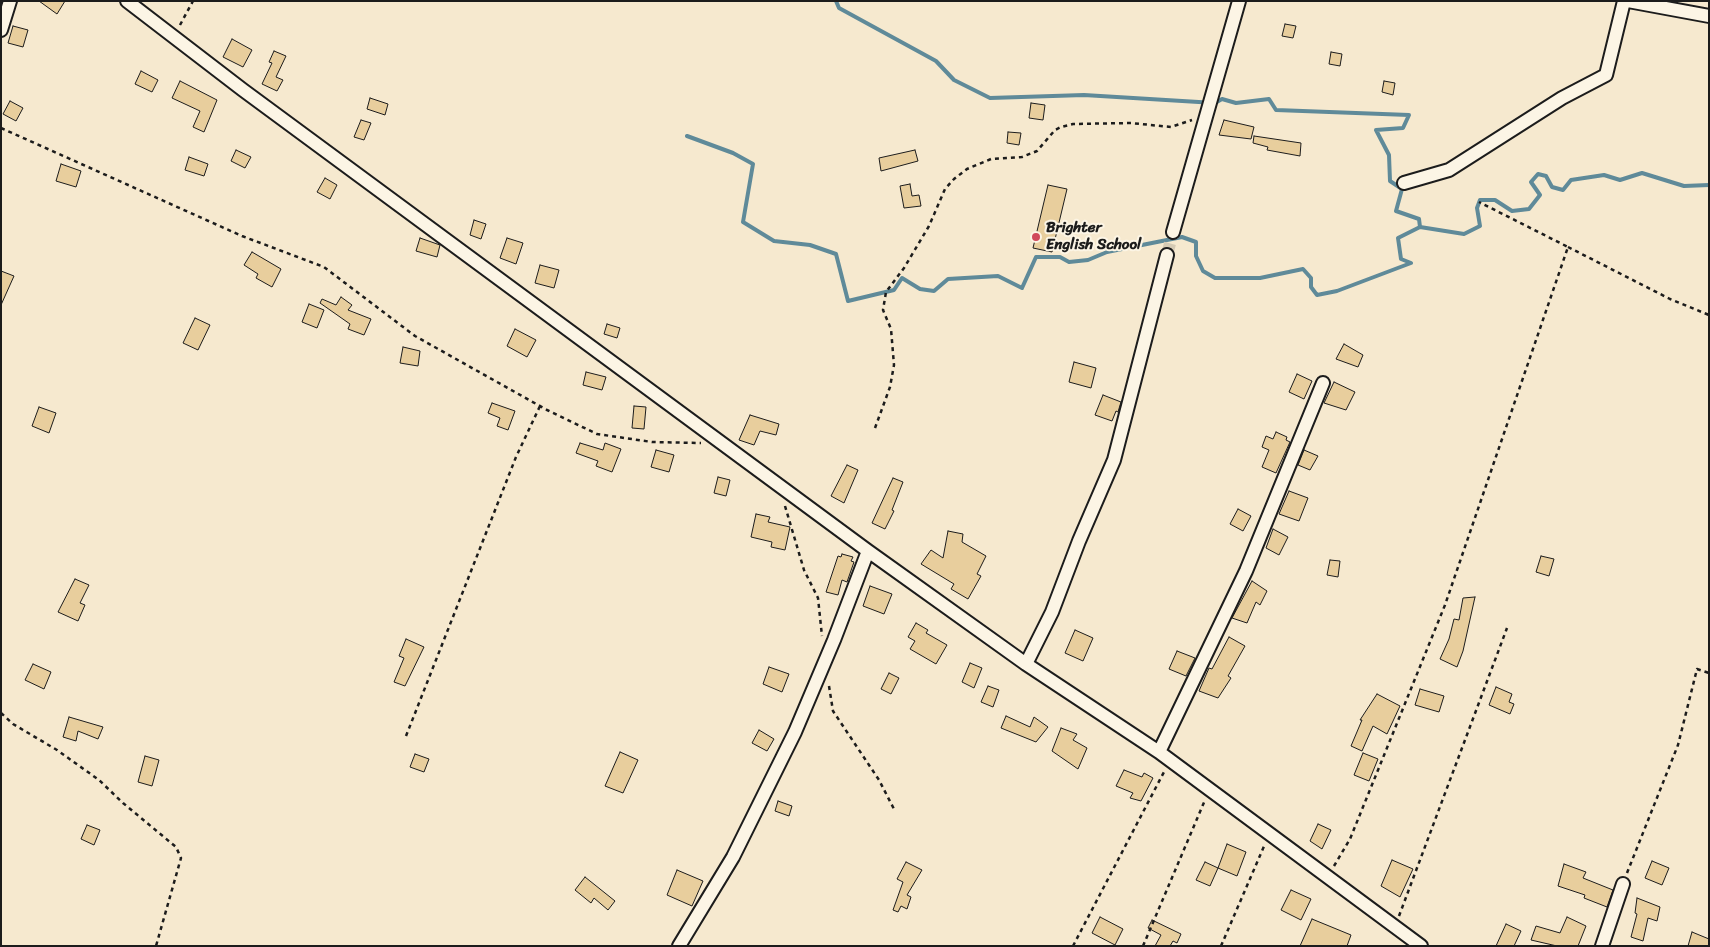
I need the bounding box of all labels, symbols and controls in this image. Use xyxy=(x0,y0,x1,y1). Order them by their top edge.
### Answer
place label: Brighter English School xyxy=(1046,219,1141,254)
marker: Brighter English School xyxy=(1030,231,1042,243)

